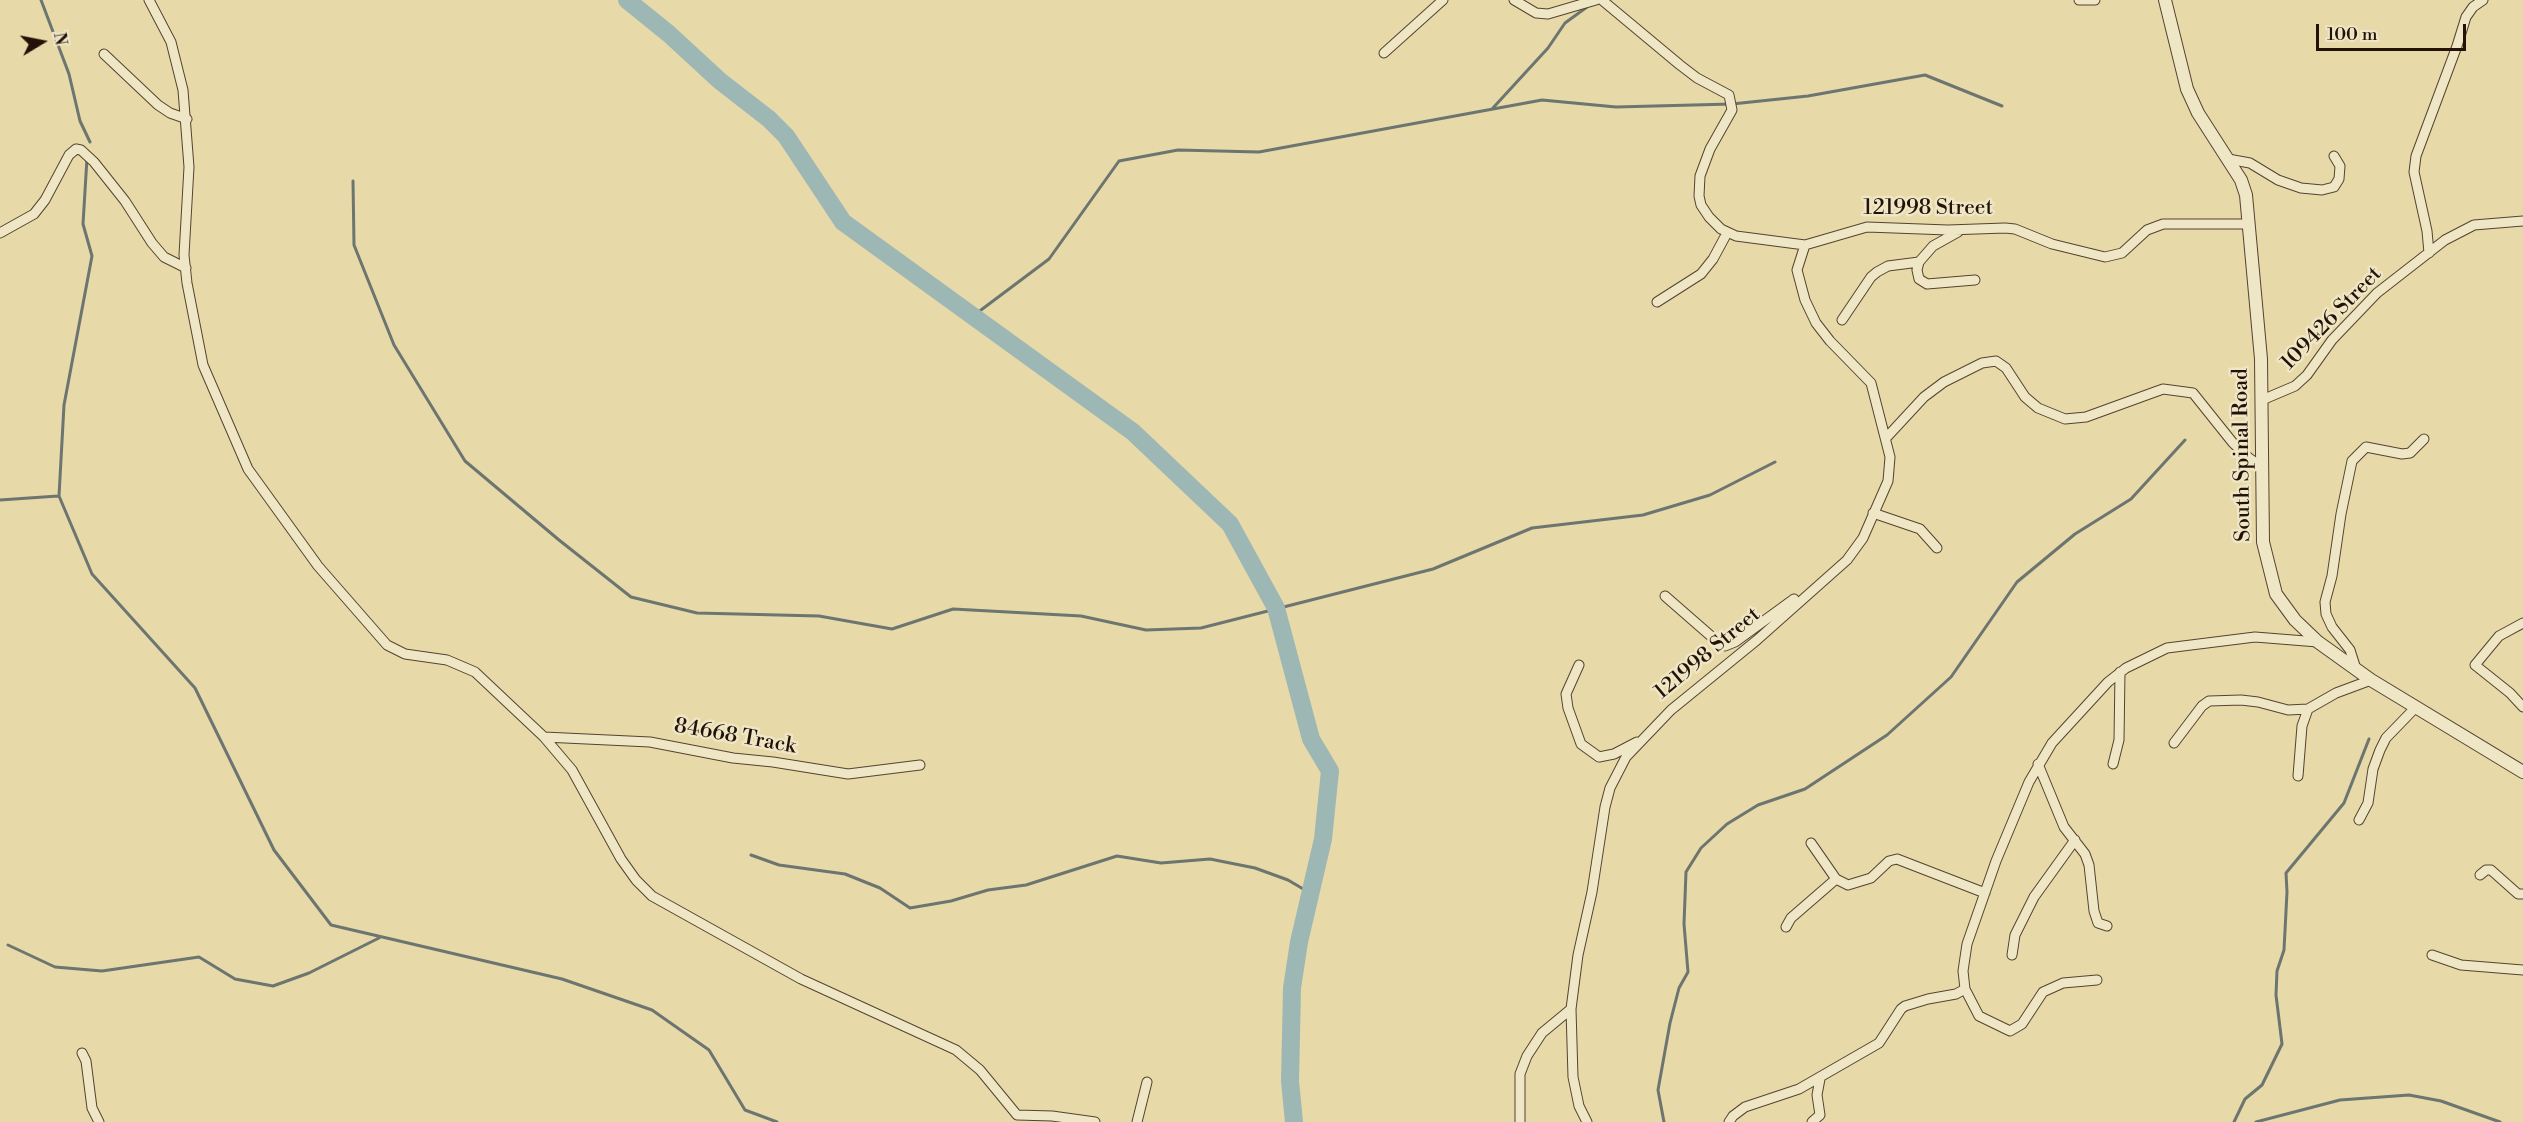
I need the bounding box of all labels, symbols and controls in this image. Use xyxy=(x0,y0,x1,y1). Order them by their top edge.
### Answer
north arrow xyxy=(12,12,72,72)
scale bar xyxy=(2319,12,2469,50)
text: 100 m xyxy=(2327,23,2378,46)
text: N xyxy=(49,31,71,47)
street label: 121998 Street xyxy=(1863,196,1993,222)
street label: 109426 Street xyxy=(2277,262,2387,376)
street label: South Spinal Road xyxy=(2229,368,2257,542)
street label: 121998 Street xyxy=(1650,603,1766,705)
street label: 84668 Track xyxy=(672,714,798,760)

